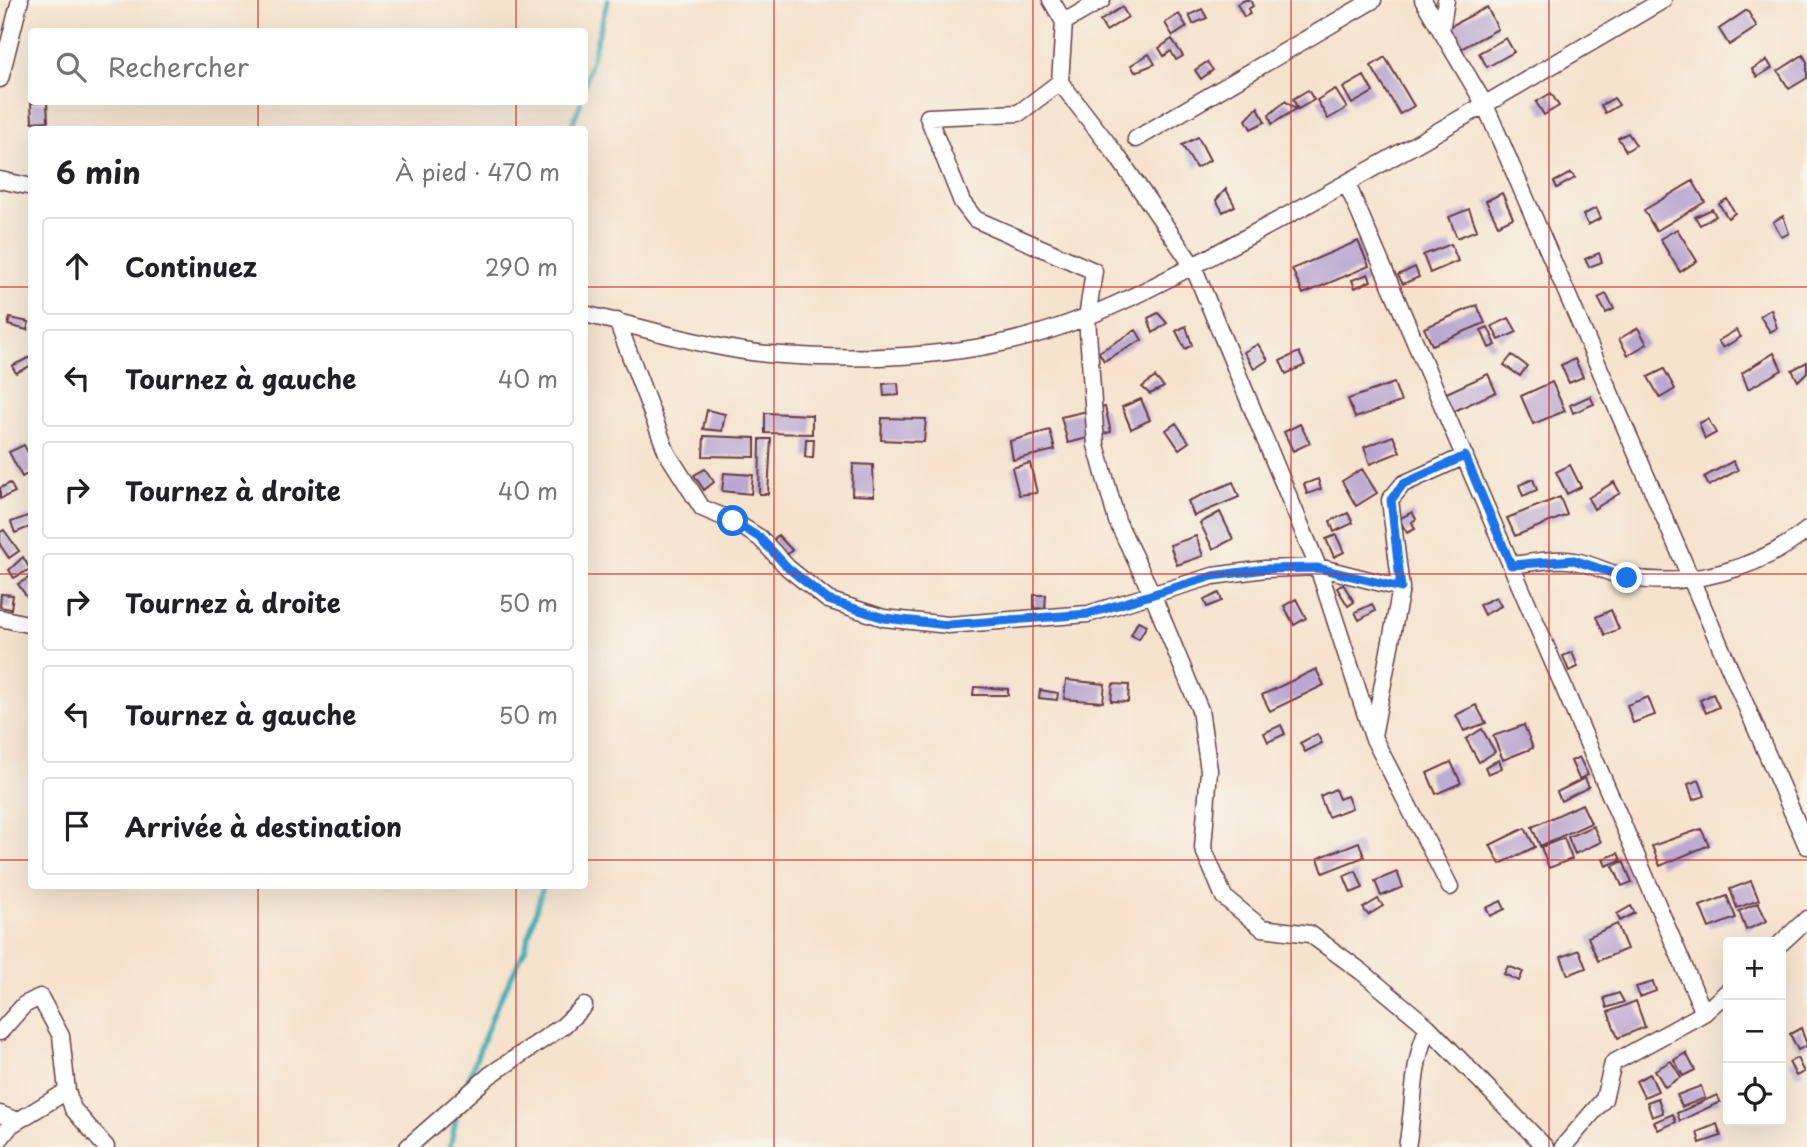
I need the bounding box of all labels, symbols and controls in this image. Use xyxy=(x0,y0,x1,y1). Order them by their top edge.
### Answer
search box xyxy=(28,28,588,105)
text: Rechercher xyxy=(108,47,249,86)
icon: search xyxy=(52,48,90,86)
text: 6 min xyxy=(56,149,141,194)
text: À pied · 470 m xyxy=(395,154,560,189)
icon: ahead xyxy=(58,247,96,285)
text: Continuez xyxy=(125,247,257,286)
text: 290 m xyxy=(485,249,558,284)
icon: left xyxy=(58,359,96,397)
text: Tournez à gauche xyxy=(125,359,356,398)
text: 40 m xyxy=(498,361,558,396)
icon: right xyxy=(58,471,96,509)
text: Tournez à droite xyxy=(125,471,341,510)
text: 40 m xyxy=(498,473,558,508)
route start xyxy=(717,505,748,536)
route end xyxy=(1611,562,1642,593)
icon: right xyxy=(58,583,96,621)
text: Tournez à droite xyxy=(125,583,341,622)
text: 50 m xyxy=(498,585,558,620)
icon: left xyxy=(58,695,96,733)
text: Tournez à gauche xyxy=(125,695,356,734)
text: 50 m xyxy=(498,697,558,732)
icon: arrive xyxy=(58,807,96,845)
text: Arrivée à destination xyxy=(125,807,402,846)
map controls xyxy=(1723,937,1786,1126)
button: + xyxy=(1723,937,1786,1000)
button: − xyxy=(1723,1000,1786,1063)
button: locate xyxy=(1723,1063,1786,1126)

